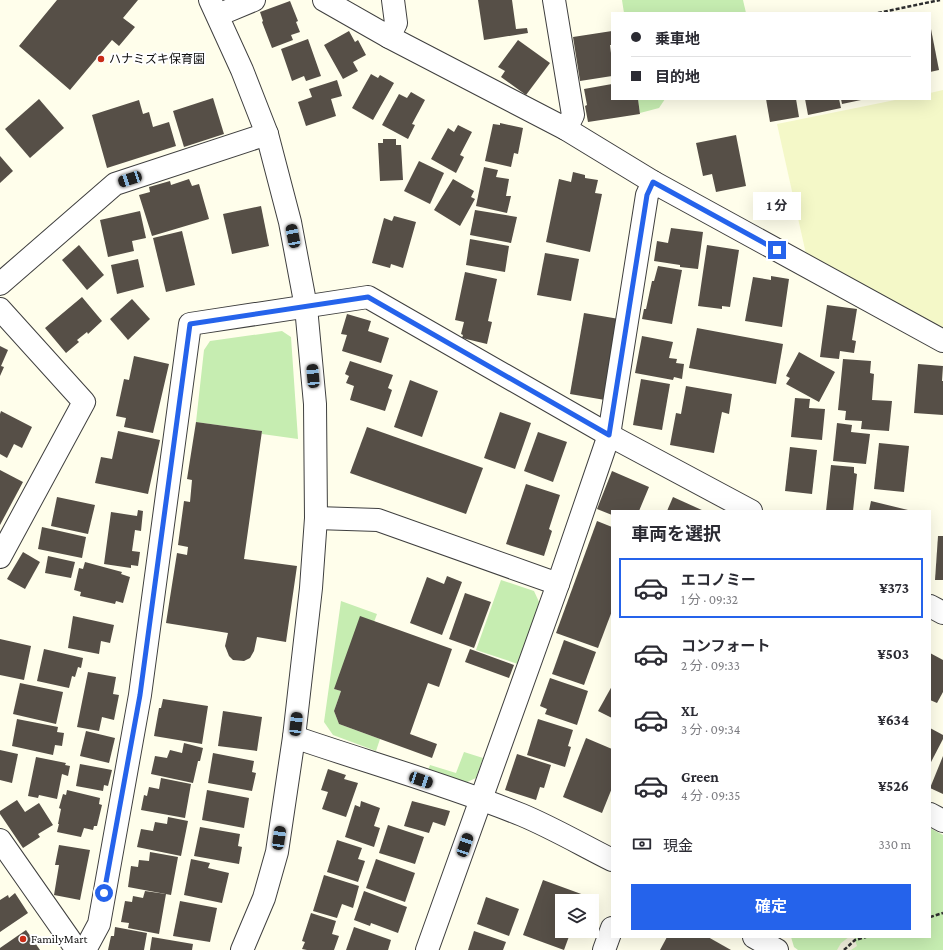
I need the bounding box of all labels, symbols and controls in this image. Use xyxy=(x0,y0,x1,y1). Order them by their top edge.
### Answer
text: 乗車地 xyxy=(655,31,700,47)
place label: ハナミズキ保育園 xyxy=(109,52,205,66)
marker: ハナミズキ保育園 xyxy=(96,54,106,64)
text: 目的地 xyxy=(655,69,700,85)
car xyxy=(117,170,143,188)
callout: 1 分 xyxy=(753,192,801,220)
text: 1 分 xyxy=(767,198,787,213)
car xyxy=(285,223,301,249)
route end xyxy=(768,241,786,259)
car xyxy=(306,364,320,388)
text: 車両を選択 xyxy=(631,524,721,544)
icon: car xyxy=(633,570,669,606)
text: エコノミー xyxy=(681,572,756,588)
text: ¥373 xyxy=(879,580,909,596)
text: 1 分 · 09:32 xyxy=(681,592,738,607)
icon: car xyxy=(633,636,669,672)
text: コンフォート xyxy=(681,638,771,654)
text: ¥503 xyxy=(877,646,909,662)
text: 2 分 · 09:33 xyxy=(681,658,740,673)
icon: car xyxy=(633,702,669,738)
text: XL xyxy=(681,703,698,719)
car xyxy=(289,711,303,737)
text: ¥634 xyxy=(877,712,909,728)
text: 3 分 · 09:34 xyxy=(681,722,740,737)
icon: car xyxy=(633,768,669,804)
text: Green xyxy=(681,769,719,785)
car xyxy=(408,770,434,790)
text: ¥526 xyxy=(878,778,909,794)
text: 4 分 · 09:35 xyxy=(681,788,740,803)
car xyxy=(271,825,287,851)
car xyxy=(455,832,475,858)
icon: cash xyxy=(631,833,653,855)
text: 330 m xyxy=(878,837,911,852)
text: 現金 xyxy=(663,838,693,854)
route start xyxy=(95,884,113,902)
button: 確定 xyxy=(631,884,911,930)
map controls xyxy=(555,894,599,938)
button: layers xyxy=(555,894,599,938)
place label: FamilyMart xyxy=(31,932,88,946)
marker: FamilyMart xyxy=(18,934,28,944)

